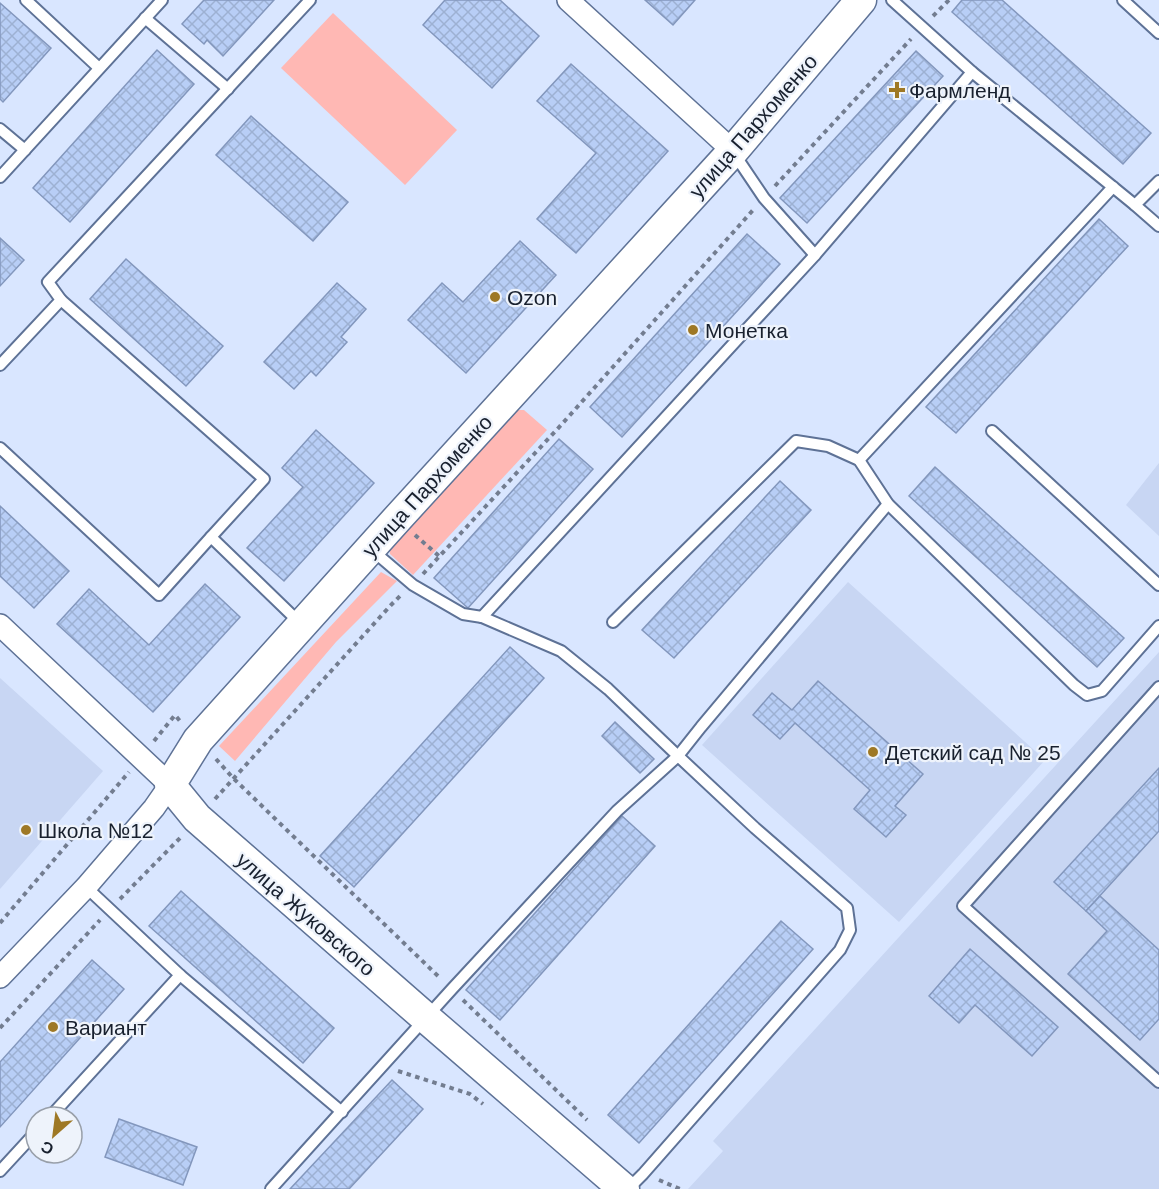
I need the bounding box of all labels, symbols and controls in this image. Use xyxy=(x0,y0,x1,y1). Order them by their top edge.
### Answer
street label: улица Пархоменко xyxy=(684,50,822,202)
place label: Фармленд xyxy=(909,79,1011,102)
marker: Фармленд xyxy=(890,83,904,97)
place label: Ozon xyxy=(507,286,557,309)
marker: Ozon xyxy=(488,290,502,304)
place label: Монетка xyxy=(705,319,788,342)
marker: Монетка xyxy=(686,323,700,337)
street label: улица Пархоменко xyxy=(357,410,497,562)
place label: Детский сад № 25 xyxy=(885,741,1061,764)
marker: Детский сад № 25 xyxy=(866,745,880,759)
place label: Школа №12 xyxy=(38,819,154,842)
marker: Школа №12 xyxy=(19,823,33,837)
street label: улица Жуковского xyxy=(232,848,380,980)
place label: Вариант xyxy=(65,1016,147,1039)
marker: Вариант xyxy=(46,1020,60,1034)
north arrow xyxy=(24,1105,84,1165)
text: С xyxy=(38,1137,56,1158)

